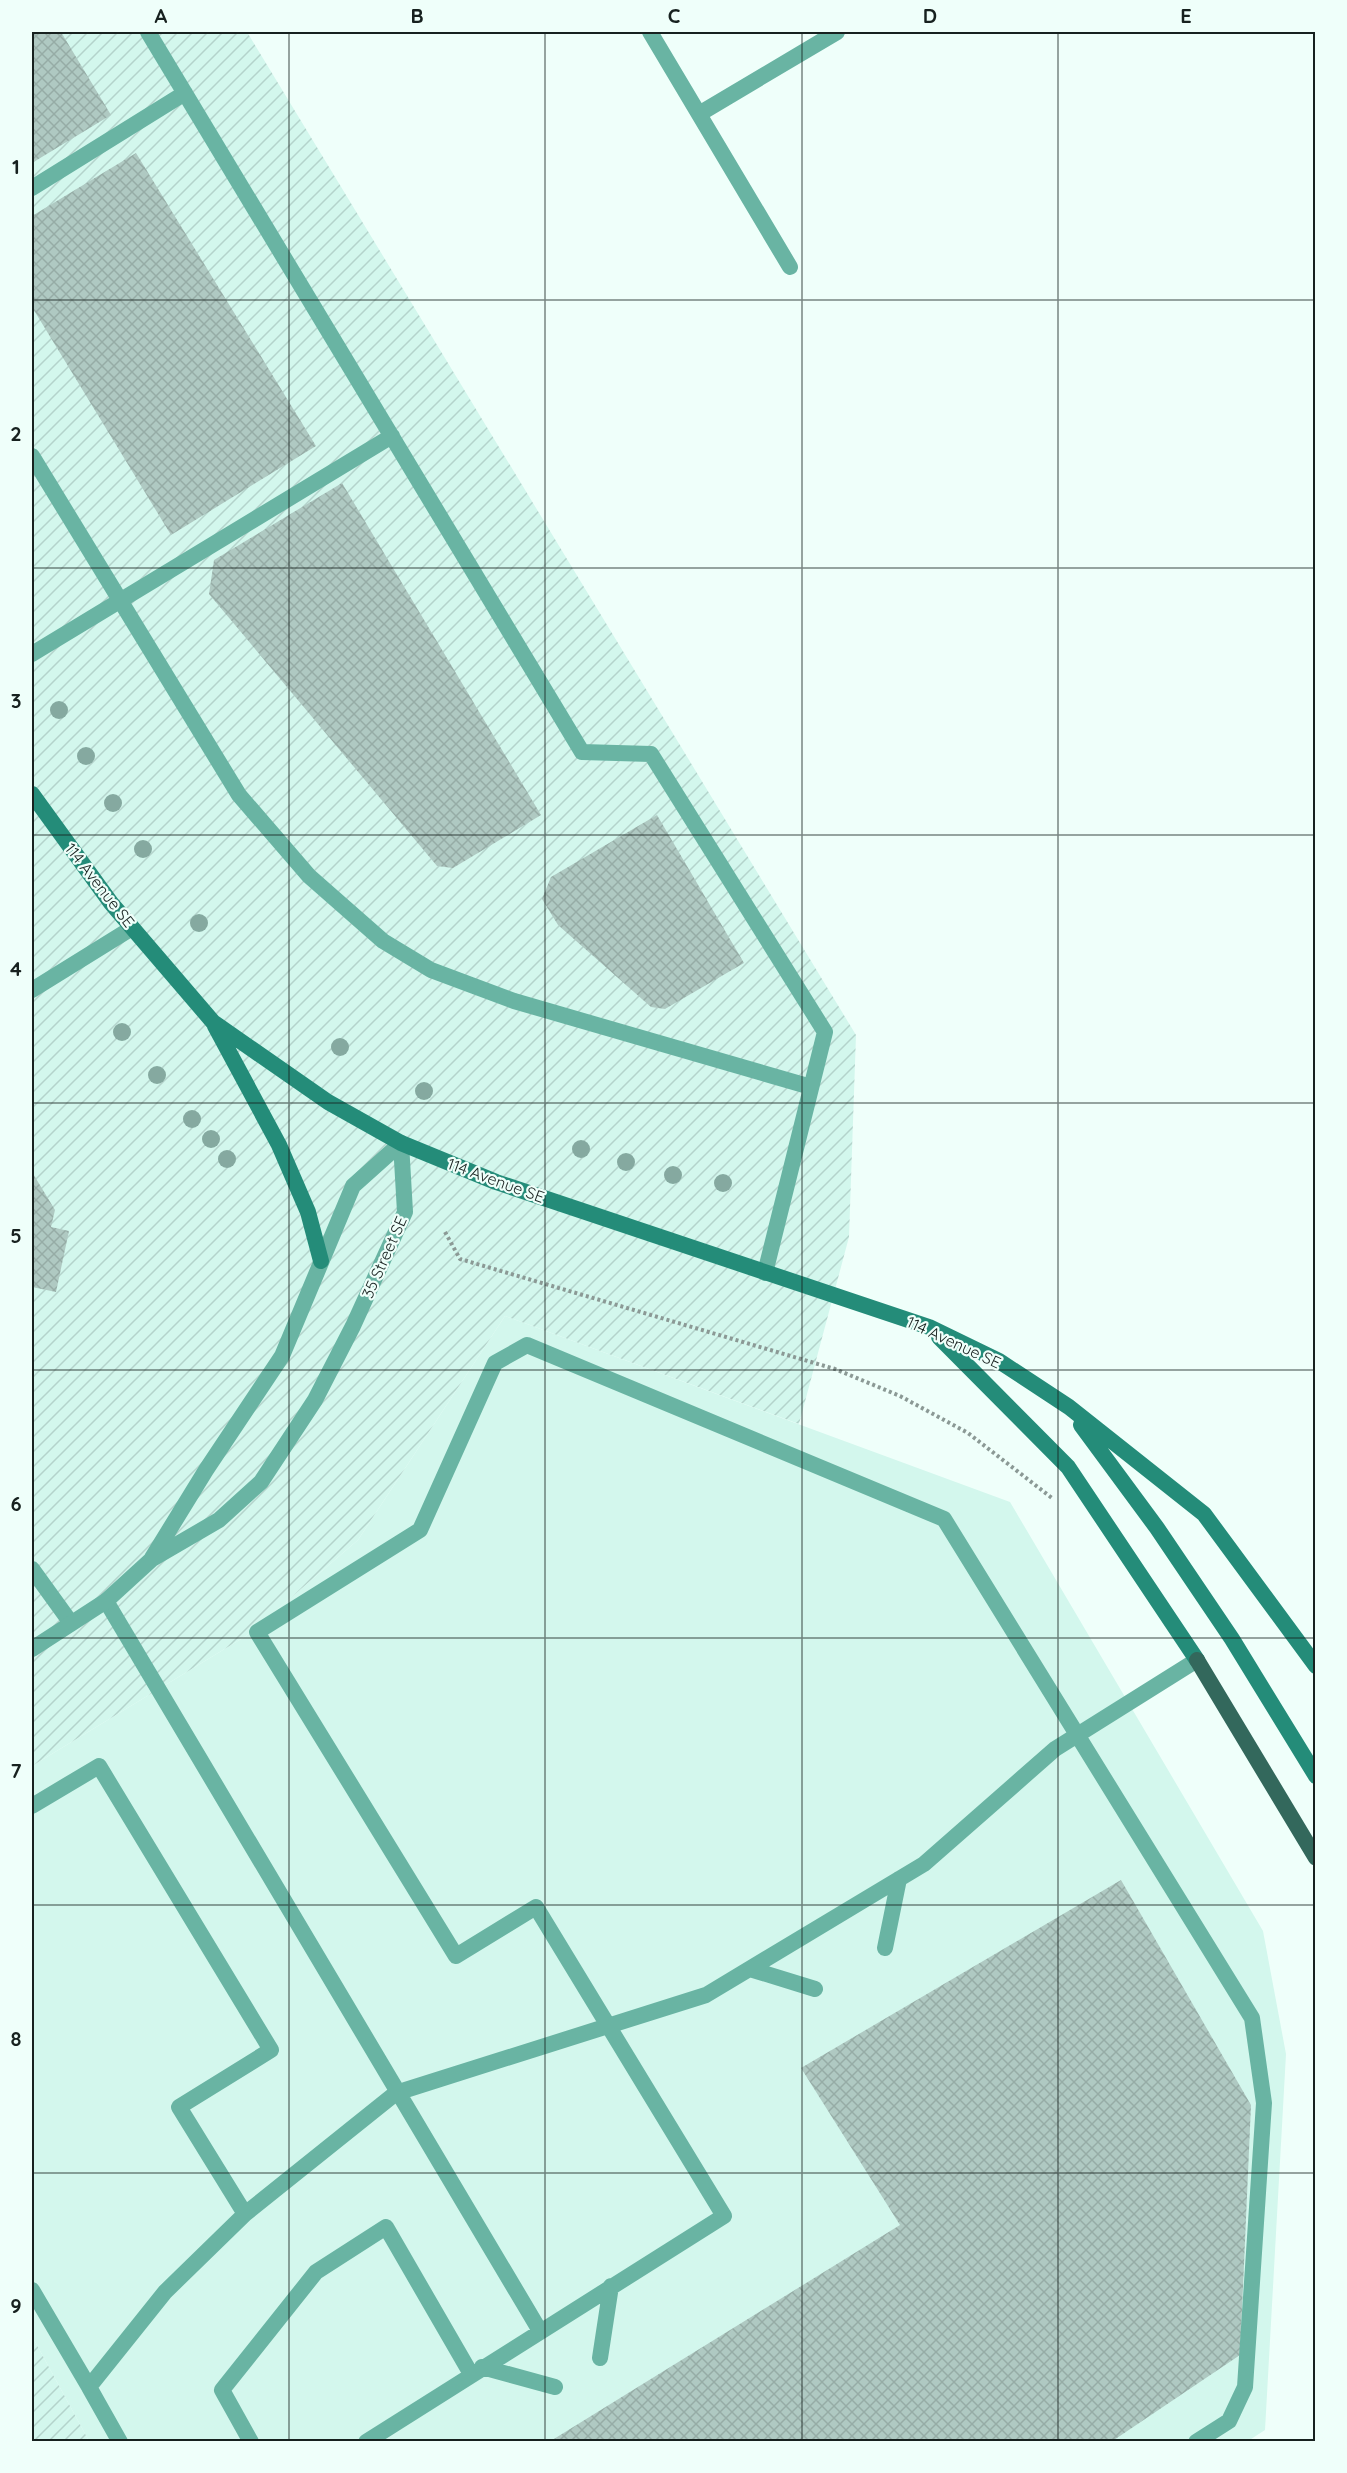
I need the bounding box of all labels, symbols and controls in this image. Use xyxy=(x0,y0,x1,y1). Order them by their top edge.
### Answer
text: A xyxy=(155,3,168,28)
text: B xyxy=(410,3,424,28)
text: C xyxy=(668,3,681,28)
text: D xyxy=(923,3,937,28)
text: E xyxy=(1180,3,1192,28)
text: 1 xyxy=(12,154,20,179)
text: 2 xyxy=(10,421,22,446)
text: 3 xyxy=(11,688,21,713)
street label: 114 Avenue SE xyxy=(61,839,139,931)
text: 4 xyxy=(10,956,22,981)
street label: 114 Avenue SE xyxy=(445,1153,547,1207)
street label: 35 Street SE xyxy=(357,1213,411,1301)
text: 5 xyxy=(10,1223,22,1248)
street label: 114 Avenue SE xyxy=(904,1311,1004,1373)
text: 6 xyxy=(10,1491,22,1516)
text: 7 xyxy=(11,1758,22,1783)
text: 8 xyxy=(11,2026,22,2051)
text: 9 xyxy=(10,2293,22,2318)

